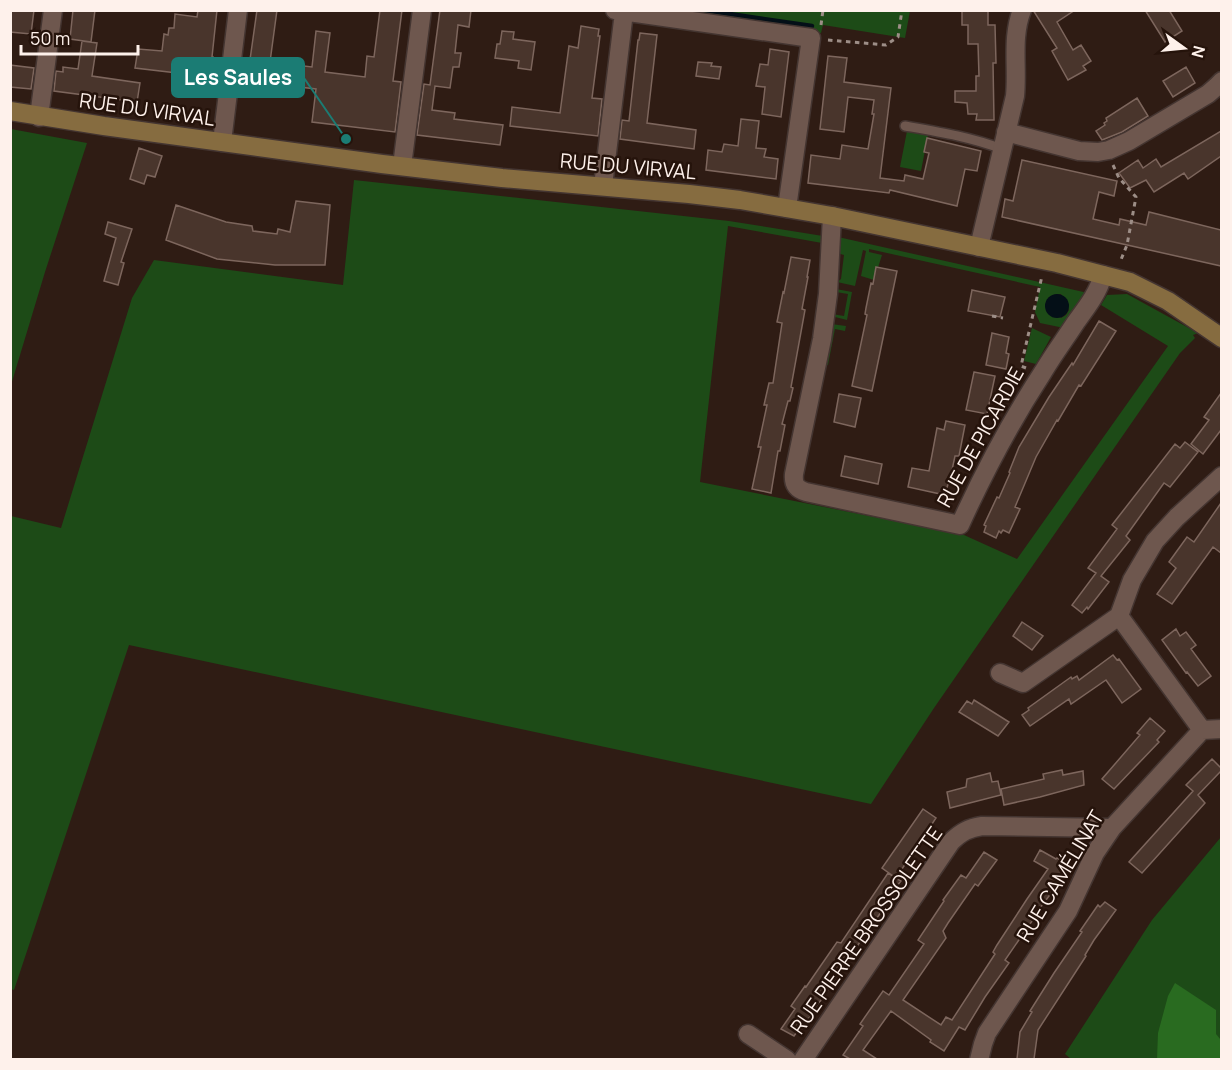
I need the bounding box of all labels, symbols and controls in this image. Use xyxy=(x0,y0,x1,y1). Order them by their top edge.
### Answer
scale bar xyxy=(21,18,138,56)
north arrow xyxy=(1154,18,1214,78)
text: 50 m xyxy=(30,26,70,50)
text: N xyxy=(1186,43,1211,60)
callout: Les Saules xyxy=(172,58,304,97)
text: Les Saules xyxy=(184,63,292,91)
street label: RUE DU VIRVAL xyxy=(78,86,216,132)
street label: RUE DU VIRVAL xyxy=(559,147,697,185)
street label: RUE DE PICARDIE xyxy=(930,362,1030,512)
street label: RUE CAMÉLINAT xyxy=(1010,805,1110,947)
street label: RUE PIERRE BROSSOLETTE xyxy=(784,821,948,1039)

